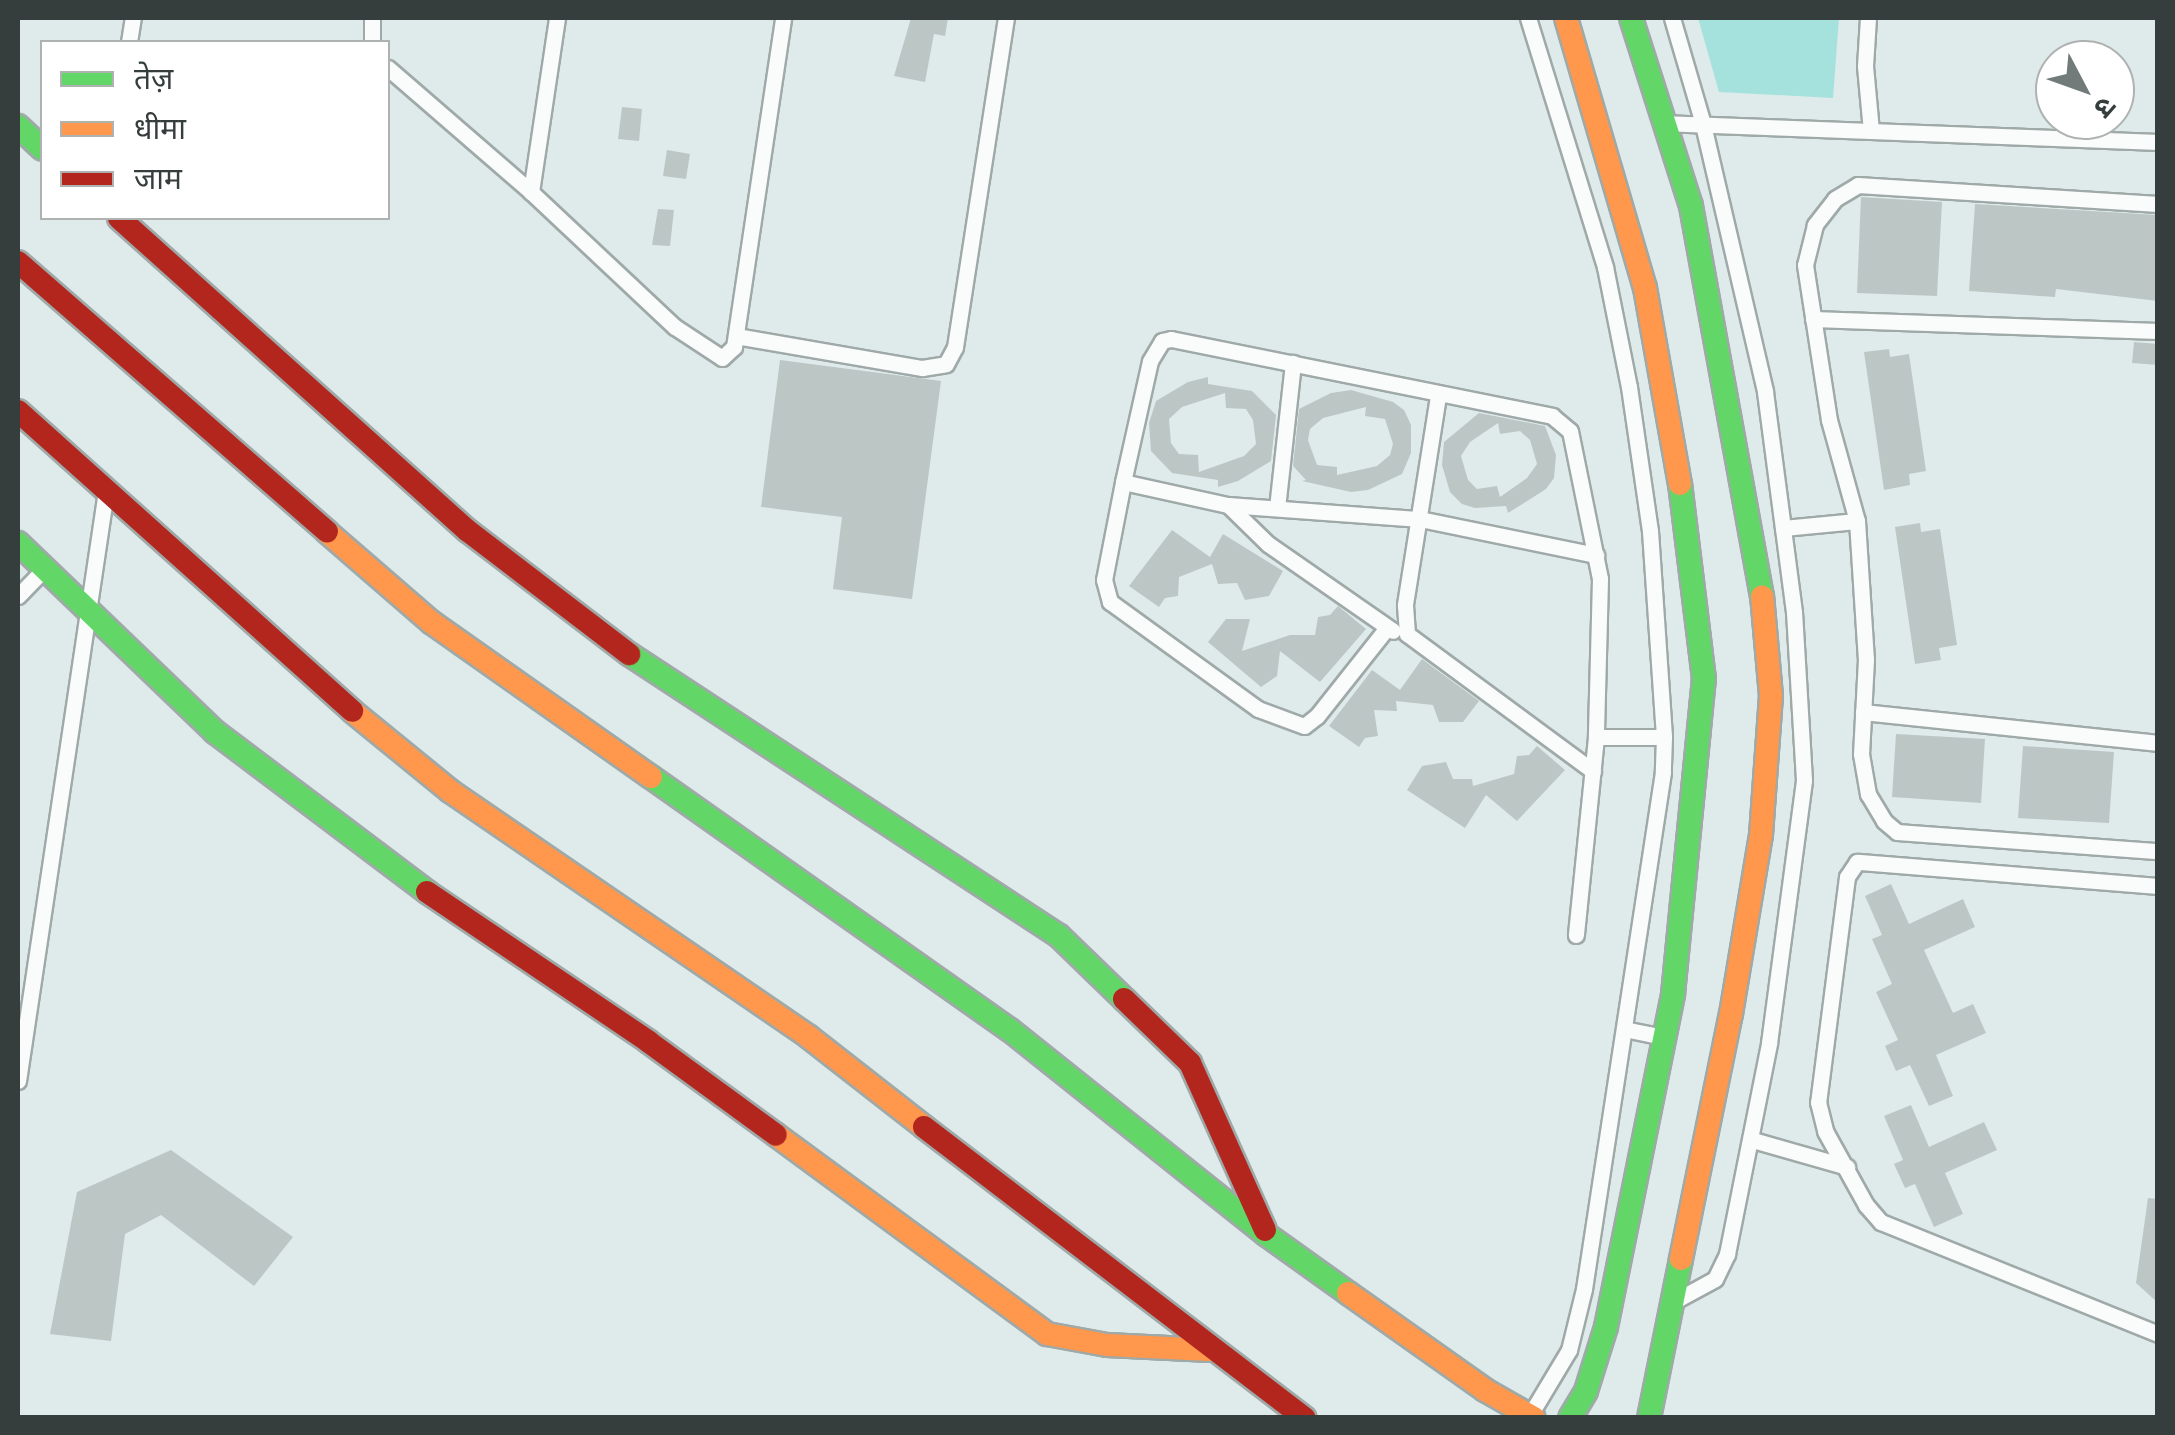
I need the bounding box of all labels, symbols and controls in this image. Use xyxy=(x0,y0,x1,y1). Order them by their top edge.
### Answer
legend xyxy=(40,40,390,220)
north arrow xyxy=(2035,40,2135,140)
text: तेज़ xyxy=(134,57,173,98)
text: उ xyxy=(2086,90,2126,127)
text: धीमा xyxy=(134,107,186,148)
text: जाम xyxy=(134,157,182,198)

